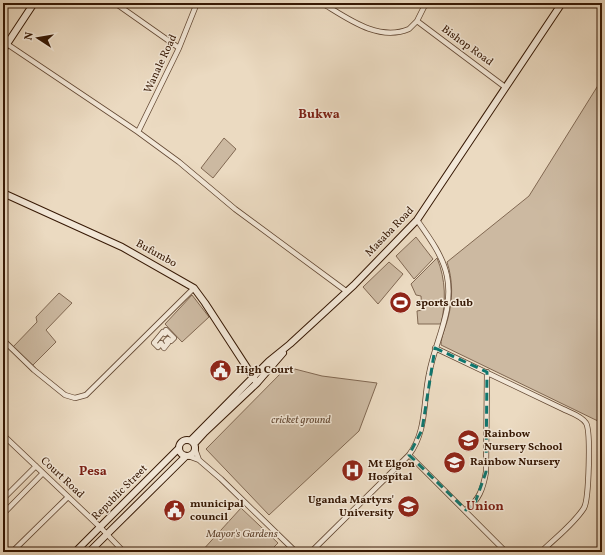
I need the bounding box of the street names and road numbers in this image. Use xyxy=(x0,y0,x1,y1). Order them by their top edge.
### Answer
street label: Bishop Road xyxy=(438,22,496,70)
street label: Wanale Road xyxy=(141,32,181,96)
street label: Masaba Road xyxy=(362,204,418,260)
street label: Bufumbo xyxy=(133,237,179,271)
street label: Court Road xyxy=(37,454,87,502)
street label: Republic Street xyxy=(89,462,151,524)

